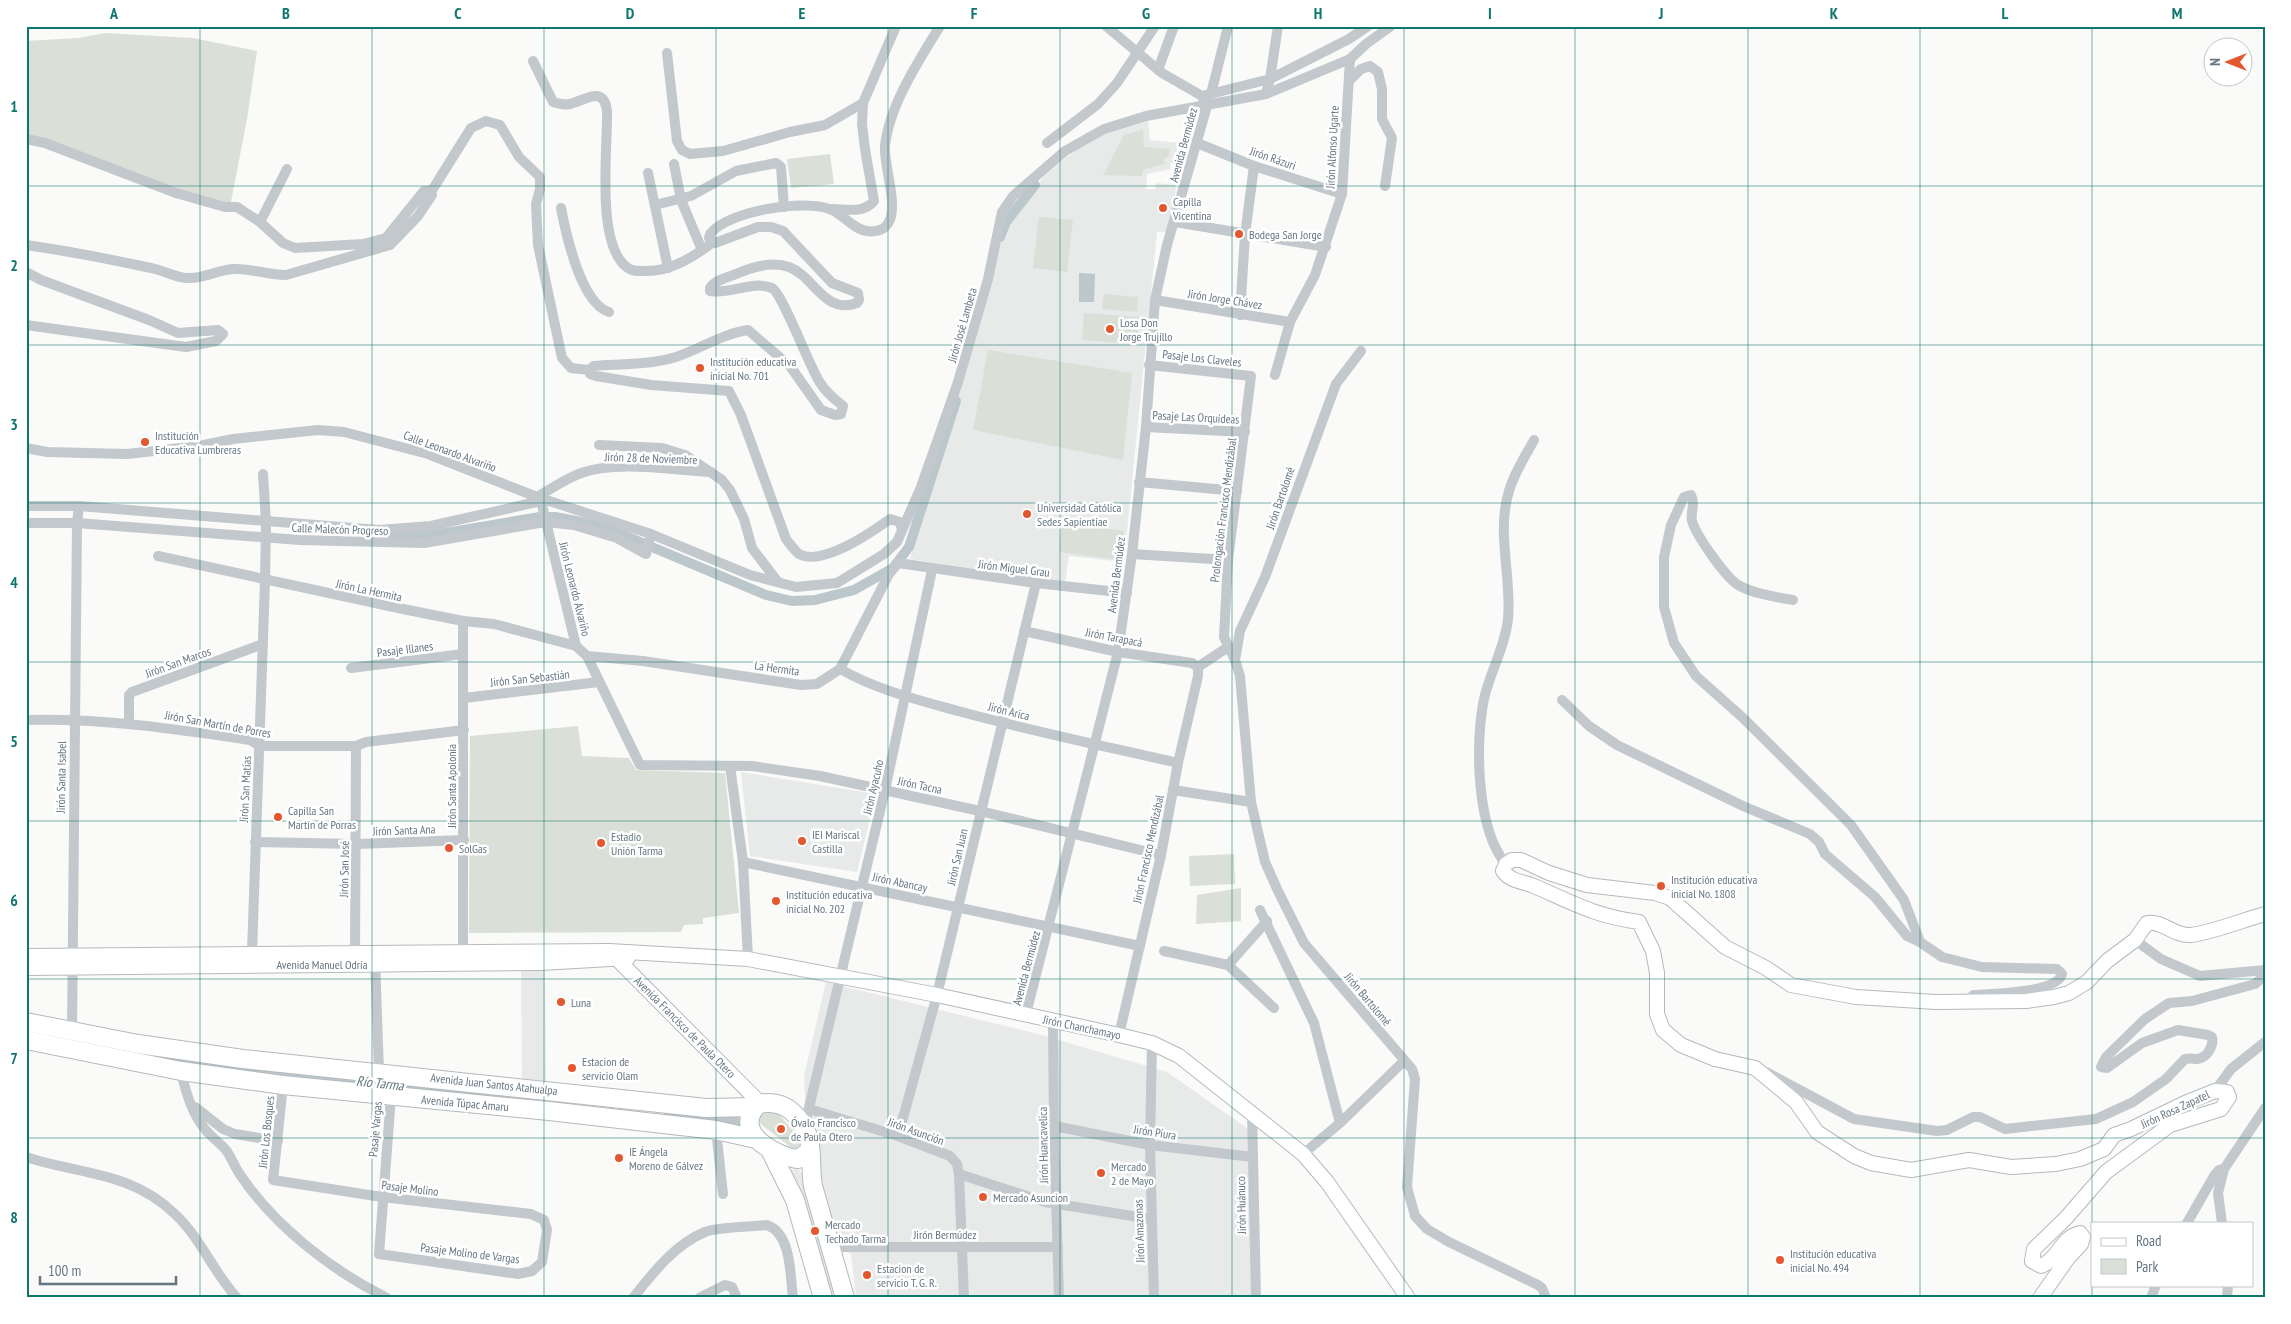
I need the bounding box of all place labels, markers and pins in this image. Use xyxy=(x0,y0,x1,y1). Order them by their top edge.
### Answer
place label: Capilla Vicentina xyxy=(1172,194,1212,223)
marker: Capilla Vicentina xyxy=(1157,202,1169,214)
place label: Bodega San Jorge xyxy=(1249,227,1322,242)
marker: Bodega San Jorge xyxy=(1233,228,1245,240)
place label: Losa Don Jorge Trujillo xyxy=(1119,315,1173,344)
marker: Losa Don Jorge Trujillo xyxy=(1104,323,1116,335)
place label: Institución educativa inicial No. 701 xyxy=(710,354,796,383)
marker: Institución educativa inicial No. 701 xyxy=(694,362,706,374)
place label: Institución Educativa Lumbreras xyxy=(155,428,241,457)
marker: Institución Educativa Lumbreras xyxy=(139,436,151,448)
place label: Universidad Católica Sedes Sapientiae xyxy=(1037,500,1122,529)
marker: Universidad Católica Sedes Sapientiae xyxy=(1021,508,1033,520)
place label: Capilla San Martín de Porras xyxy=(288,803,356,832)
marker: Capilla San Martín de Porras xyxy=(272,811,284,823)
place label: IEI Mariscal Castilla xyxy=(812,827,860,856)
place label: Estadio Unión Tarma xyxy=(611,829,663,858)
marker: IEI Mariscal Castilla xyxy=(796,835,808,847)
marker: Estadio Unión Tarma xyxy=(595,837,607,849)
place label: SolGas xyxy=(459,841,487,856)
marker: SolGas xyxy=(443,842,455,854)
place label: Institución educativa inicial No. 1808 xyxy=(1671,872,1757,901)
marker: Institución educativa inicial No. 1808 xyxy=(1655,880,1667,892)
place label: Institución educativa inicial No. 202 xyxy=(786,887,872,916)
marker: Institución educativa inicial No. 202 xyxy=(770,895,782,907)
place label: Luna xyxy=(571,995,591,1010)
marker: Luna xyxy=(555,996,567,1008)
place label: Estacion de servicio Olam xyxy=(582,1054,638,1083)
marker: Estacion de servicio Olam xyxy=(566,1062,578,1074)
place label: Óvalo Francisco de Paula Otero xyxy=(791,1115,856,1144)
marker: Óvalo Francisco de Paula Otero xyxy=(775,1123,787,1135)
place label: IE Ángela Moreno de Gálvez xyxy=(629,1144,703,1173)
marker: IE Ángela Moreno de Gálvez xyxy=(613,1152,625,1164)
place label: Mercado 2 de Mayo xyxy=(1111,1159,1154,1188)
marker: Mercado 2 de Mayo xyxy=(1095,1167,1107,1179)
place label: Mercado Asuncion xyxy=(993,1190,1068,1205)
marker: Mercado Asuncion xyxy=(977,1191,989,1203)
place label: Mercado Techado Tarma xyxy=(825,1217,886,1246)
marker: Mercado Techado Tarma xyxy=(809,1225,821,1237)
place label: Institución educativa inicial No. 494 xyxy=(1790,1246,1876,1275)
marker: Institución educativa inicial No. 494 xyxy=(1774,1254,1786,1266)
place label: Estacion de servicio T. G. R. xyxy=(877,1261,937,1290)
marker: Estacion de servicio T. G. R. xyxy=(861,1269,873,1281)

